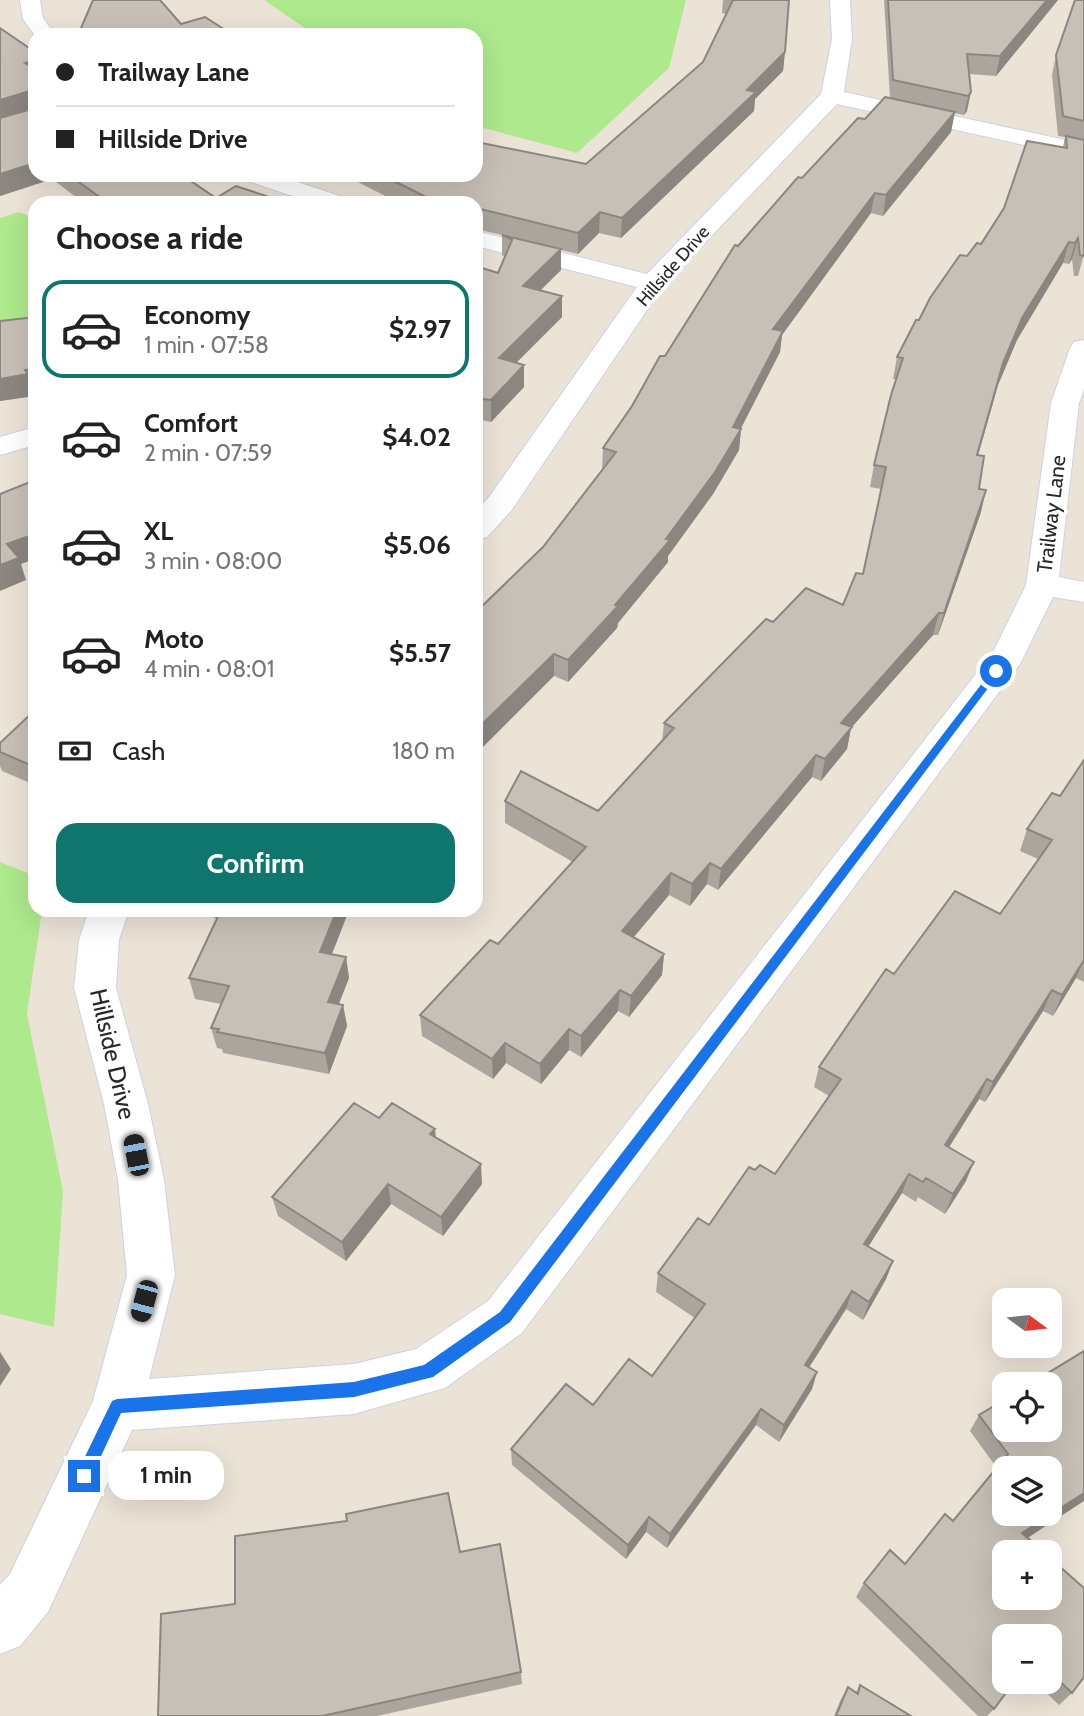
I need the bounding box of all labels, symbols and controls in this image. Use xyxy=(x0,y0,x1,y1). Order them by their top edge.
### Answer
text: Trailway Lane xyxy=(98,56,249,88)
text: Hillside Drive xyxy=(98,123,247,155)
text: Choose a ride xyxy=(56,218,243,257)
street label: Hillside Drive xyxy=(632,221,714,311)
icon: car xyxy=(60,298,123,361)
text: Economy xyxy=(144,299,250,331)
text: $2.97 xyxy=(389,313,451,345)
text: 1 min · 07:58 xyxy=(144,331,269,359)
icon: car xyxy=(60,406,123,469)
text: Comfort xyxy=(144,407,238,439)
text: $4.02 xyxy=(382,421,451,453)
text: 2 min · 07:59 xyxy=(144,439,273,467)
street label: Trailway Lane xyxy=(1031,453,1071,574)
icon: car xyxy=(60,514,123,577)
text: XL xyxy=(144,515,173,547)
text: $5.06 xyxy=(383,529,451,561)
text: 3 min · 08:00 xyxy=(144,547,282,575)
icon: car xyxy=(60,622,123,685)
text: Moto xyxy=(144,623,204,655)
text: $5.57 xyxy=(389,637,451,669)
text: 4 min · 08:01 xyxy=(144,655,275,683)
route start xyxy=(980,655,1012,687)
icon: cash xyxy=(56,732,94,770)
text: Cash xyxy=(112,735,165,767)
text: 180 m xyxy=(392,737,455,765)
button: Confirm xyxy=(56,823,455,903)
street label: Hillside Drive xyxy=(84,986,142,1122)
car xyxy=(122,1132,151,1178)
car xyxy=(129,1278,160,1324)
north arrow xyxy=(992,1288,1062,1358)
map controls xyxy=(992,1288,1062,1694)
button: locate xyxy=(992,1372,1062,1442)
callout: 1 min xyxy=(108,1452,224,1500)
button: layers xyxy=(992,1456,1062,1526)
route end xyxy=(68,1460,100,1492)
text: 1 min xyxy=(140,1461,192,1489)
button: + xyxy=(992,1540,1062,1610)
button: − xyxy=(992,1624,1062,1694)

